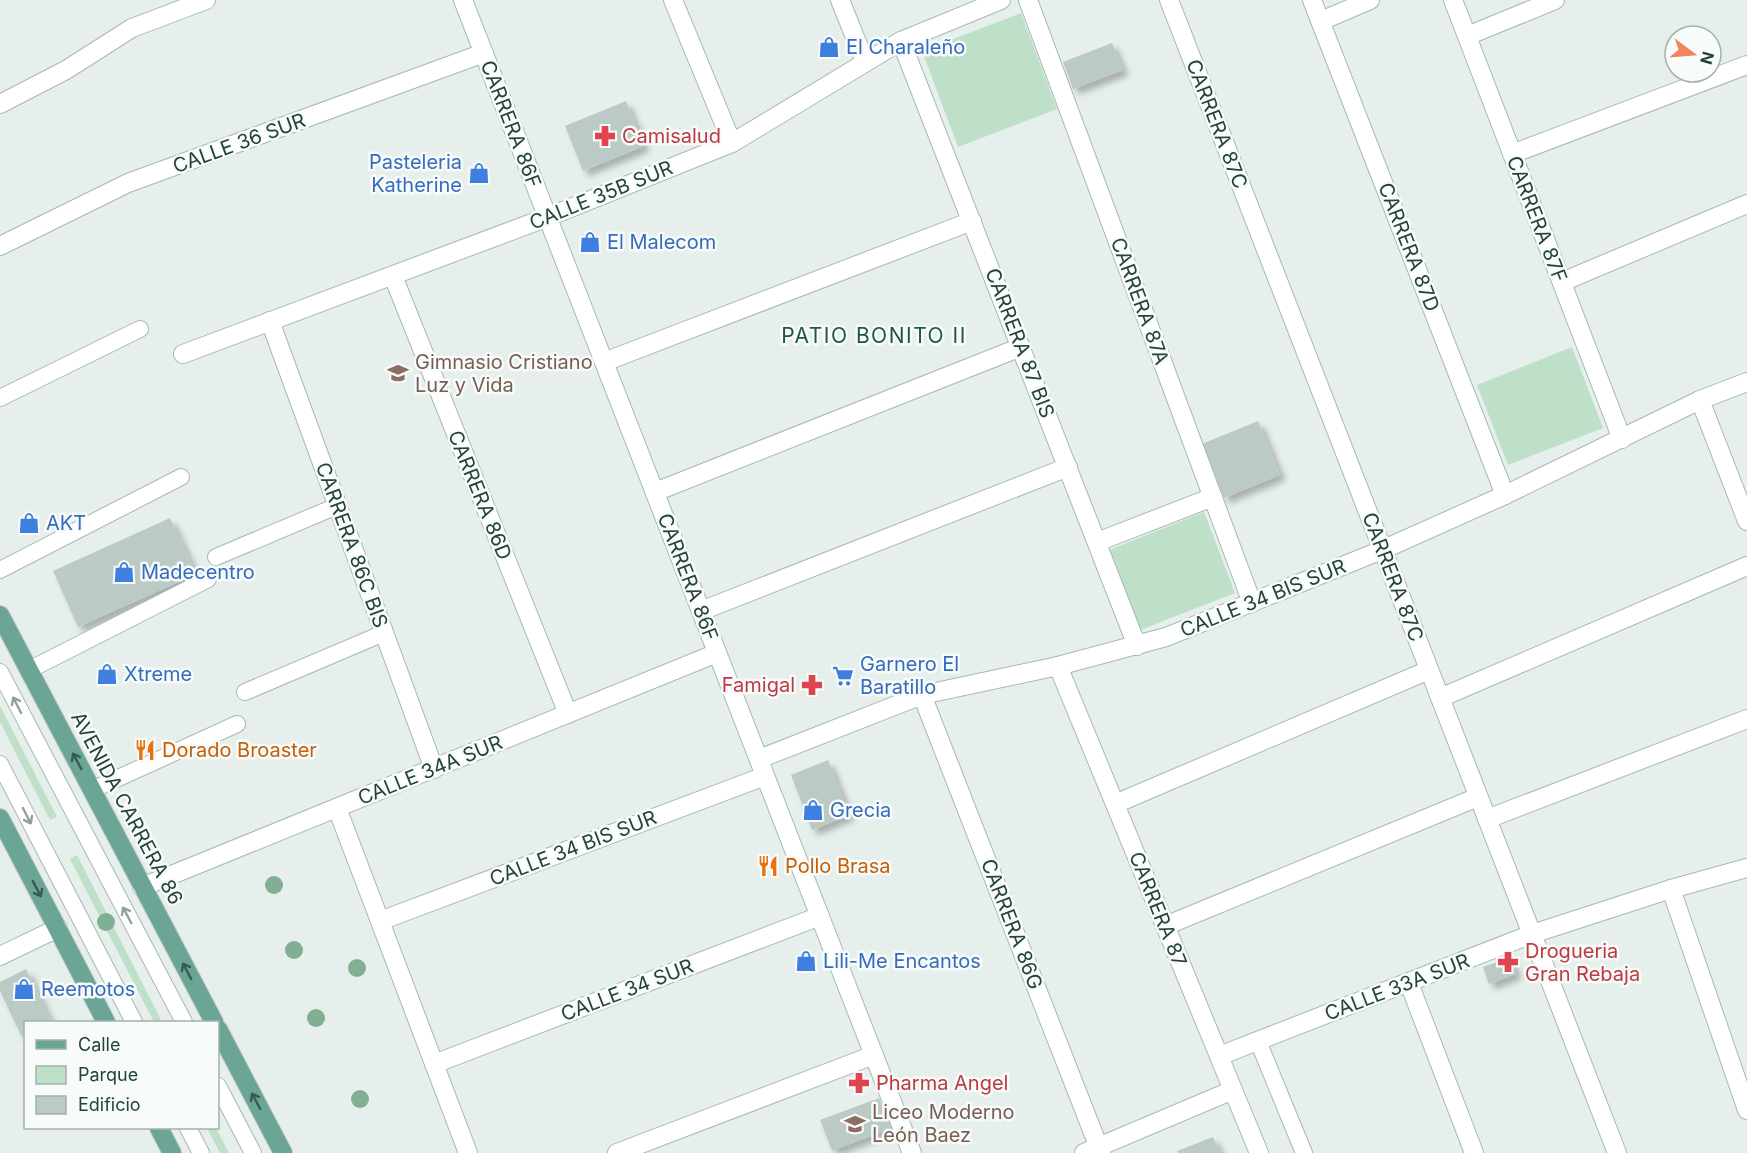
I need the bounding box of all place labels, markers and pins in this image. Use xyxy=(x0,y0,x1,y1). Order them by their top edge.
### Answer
shop icon: El Charaleño xyxy=(817,35,841,59)
place label: El Charaleño xyxy=(846,35,965,59)
pharmacy icon: Camisalud xyxy=(593,124,617,148)
place label: Camisalud xyxy=(622,124,721,148)
place label: Pasteleria Katherine xyxy=(369,150,462,197)
shop icon: Pasteleria Katherine xyxy=(467,161,491,185)
shop icon: El Malecom xyxy=(578,230,602,254)
place label: El Malecom xyxy=(607,230,716,254)
place label: Gimnasio Cristiano Luz y Vida xyxy=(415,350,593,397)
school or university icon: Gimnasio Cristiano Luz y Vida xyxy=(386,361,410,385)
shop icon: AKT xyxy=(17,511,41,535)
place label: AKT xyxy=(46,511,86,535)
shop icon: Madecentro xyxy=(112,560,136,584)
place label: Madecentro xyxy=(141,560,255,584)
place label: Garnero El Baratillo xyxy=(860,652,959,699)
shop icon: Xtreme xyxy=(95,662,119,686)
place label: Xtreme xyxy=(124,662,192,686)
supermarket icon: Garnero El Baratillo xyxy=(831,664,855,688)
place label: Famigal xyxy=(722,673,795,697)
pharmacy icon: Famigal xyxy=(800,673,824,697)
restaurant icon: Dorado Broaster xyxy=(133,738,157,762)
place label: Dorado Broaster xyxy=(162,738,317,762)
shop icon: Grecia xyxy=(801,798,825,822)
place label: Grecia xyxy=(830,798,891,822)
restaurant icon: Pollo Brasa xyxy=(756,854,780,878)
place label: Pollo Brasa xyxy=(785,854,891,878)
place label: Drogueria Gran Rebaja xyxy=(1525,939,1640,986)
shop icon: Lili-Me Encantos xyxy=(794,949,818,973)
place label: Lili-Me Encantos xyxy=(823,949,981,973)
pharmacy icon: Drogueria Gran Rebaja xyxy=(1496,950,1520,974)
shop icon: Reemotos xyxy=(12,977,36,1001)
place label: Reemotos xyxy=(41,977,135,1001)
pharmacy icon: Pharma Angel xyxy=(847,1071,871,1095)
place label: Pharma Angel xyxy=(876,1071,1008,1095)
place label: Liceo Moderno León Baez xyxy=(872,1100,1014,1147)
school or university icon: Liceo Moderno León Baez xyxy=(843,1112,867,1136)

